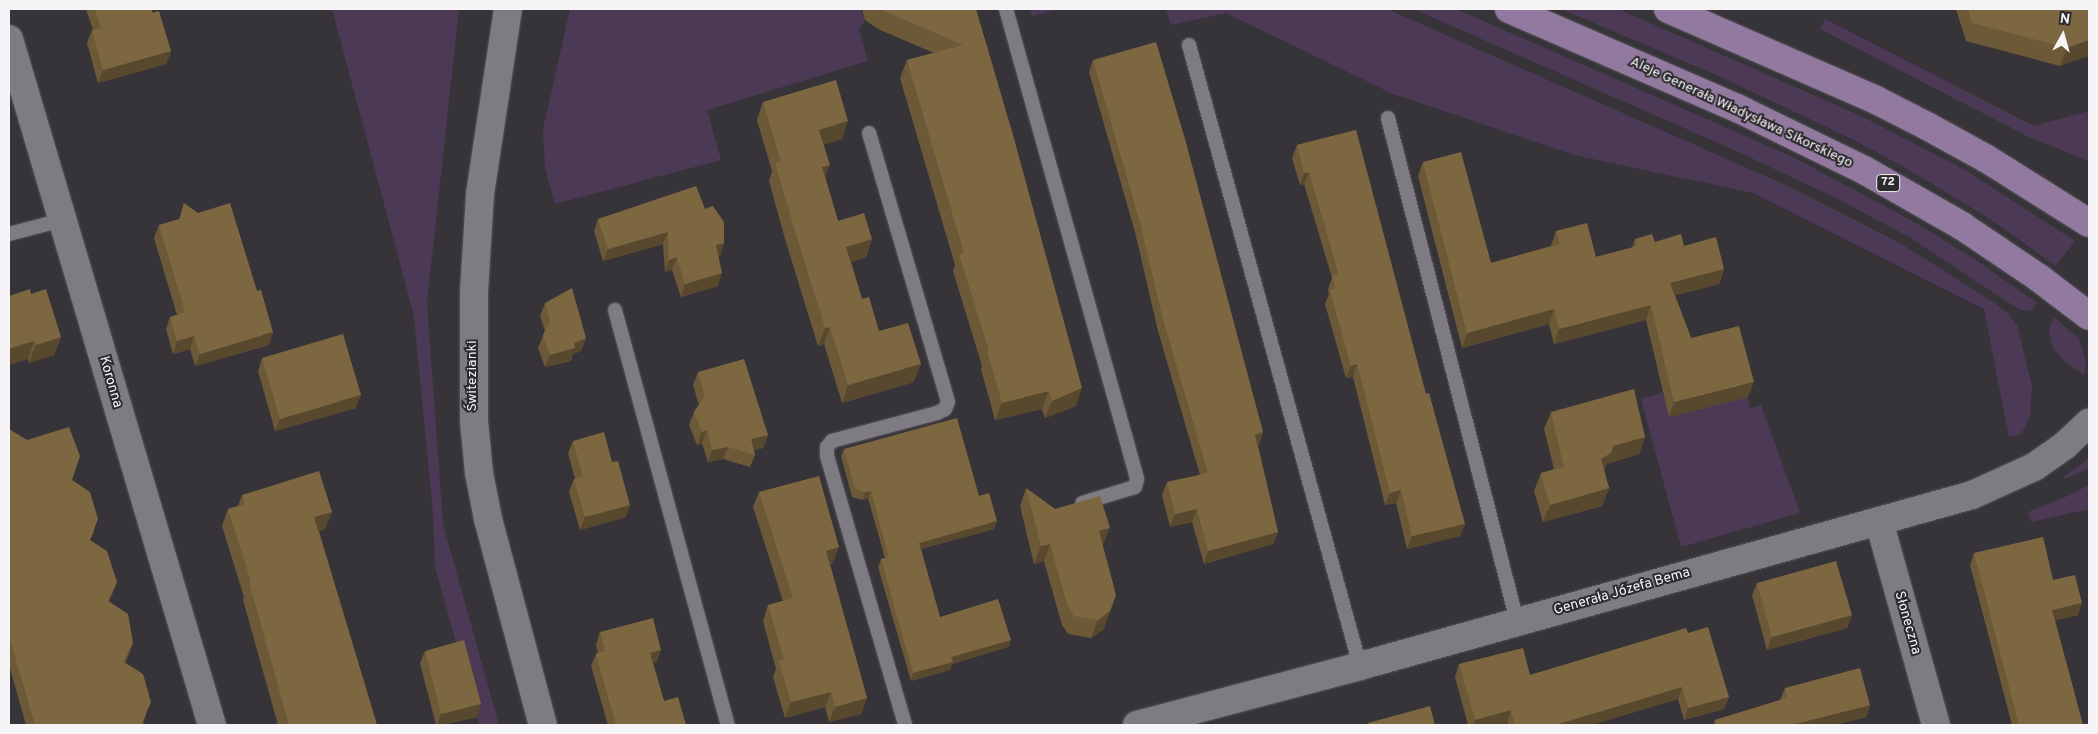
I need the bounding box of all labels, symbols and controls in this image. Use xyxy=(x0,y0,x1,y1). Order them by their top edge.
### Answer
north arrow xyxy=(2038,10,2088,60)
text: N xyxy=(2059,11,2071,29)
street label: Aleje Generała Władysława Sikorskiego xyxy=(1627,54,1855,172)
road number: 72 xyxy=(1876,174,1900,192)
street label: Świtezianki xyxy=(465,340,481,412)
street label: Koronna xyxy=(95,354,125,410)
street label: Generała Józefa Bema xyxy=(1552,564,1692,620)
street label: Słoneczna xyxy=(1890,589,1924,657)

